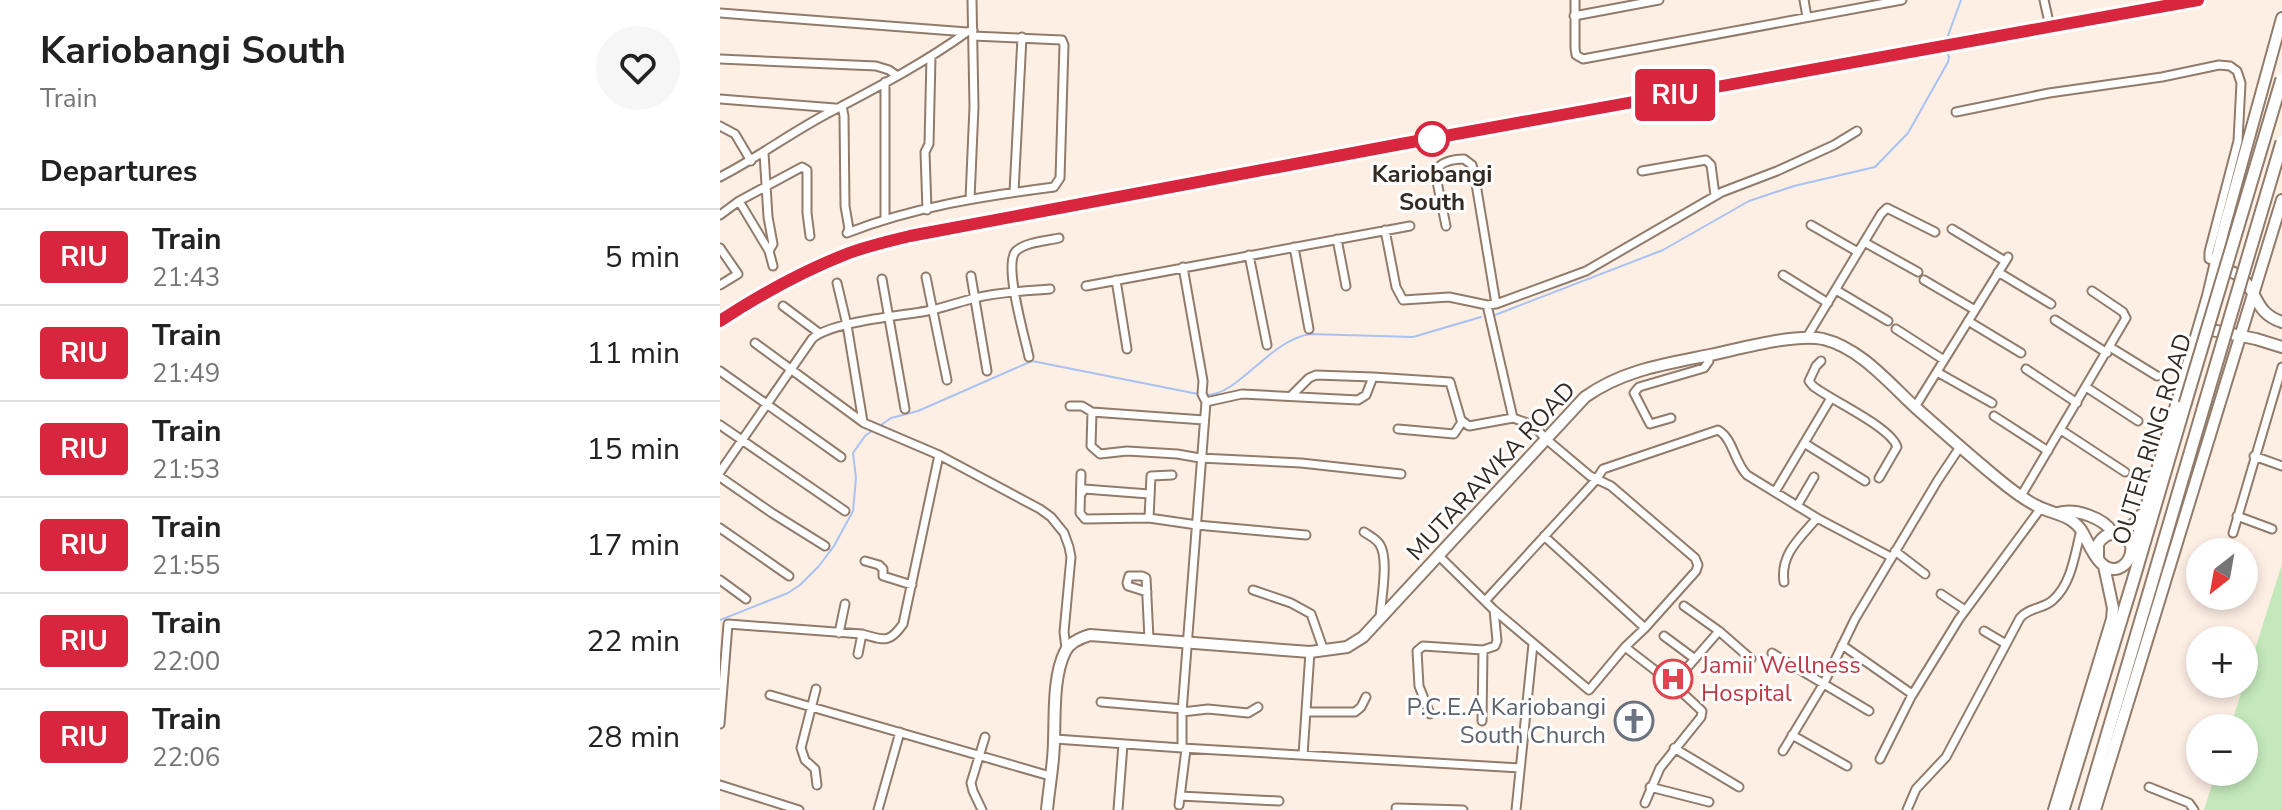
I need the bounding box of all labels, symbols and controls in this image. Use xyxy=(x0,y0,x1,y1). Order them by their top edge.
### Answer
text: Kariobangi South xyxy=(40,25,346,76)
button: heart xyxy=(596,26,680,110)
line badge: RIU xyxy=(1629,69,1721,121)
text: RIU xyxy=(1651,76,1699,114)
text: Train xyxy=(40,81,97,116)
marker: Kariobangi South xyxy=(1415,122,1449,156)
text: Departures xyxy=(40,151,197,192)
place label: Kariobangi South xyxy=(1372,158,1492,218)
text: Train xyxy=(152,219,222,260)
text: 5 min xyxy=(605,237,680,278)
text: RIU xyxy=(60,238,108,276)
text: 21:43 xyxy=(152,260,220,295)
text: Train xyxy=(152,315,222,356)
street label: OUTER RING ROAD xyxy=(2105,329,2199,549)
text: 11 min xyxy=(587,333,680,374)
text: RIU xyxy=(60,334,108,372)
text: 21:49 xyxy=(152,356,220,391)
street label: MUTARAWKA ROAD xyxy=(1400,375,1582,567)
text: Train xyxy=(152,411,222,452)
text: 15 min xyxy=(587,429,680,470)
text: RIU xyxy=(60,430,108,468)
text: 21:53 xyxy=(152,452,220,487)
text: Train xyxy=(152,507,222,548)
text: 17 min xyxy=(587,525,680,566)
text: RIU xyxy=(60,526,108,564)
north arrow xyxy=(2186,538,2258,610)
map controls xyxy=(2186,538,2258,786)
text: 21:55 xyxy=(152,548,220,583)
text: Train xyxy=(152,603,222,644)
text: 22 min xyxy=(587,621,680,662)
text: RIU xyxy=(60,622,108,660)
button: + xyxy=(2186,626,2258,698)
text: 22:00 xyxy=(152,644,220,679)
place label: Jamii Wellness Hospital xyxy=(1700,649,1861,709)
hospital icon: Jamii Wellness Hospital xyxy=(1652,658,1694,700)
place label: P.C.E.A Kariobangi South Church xyxy=(1407,691,1606,751)
text: Train xyxy=(152,699,222,740)
church icon: P.C.E.A Kariobangi South Church xyxy=(1613,700,1655,742)
button: − xyxy=(2186,714,2258,786)
text: 28 min xyxy=(587,717,680,758)
text: RIU xyxy=(60,718,108,756)
text: 22:06 xyxy=(152,740,220,775)

